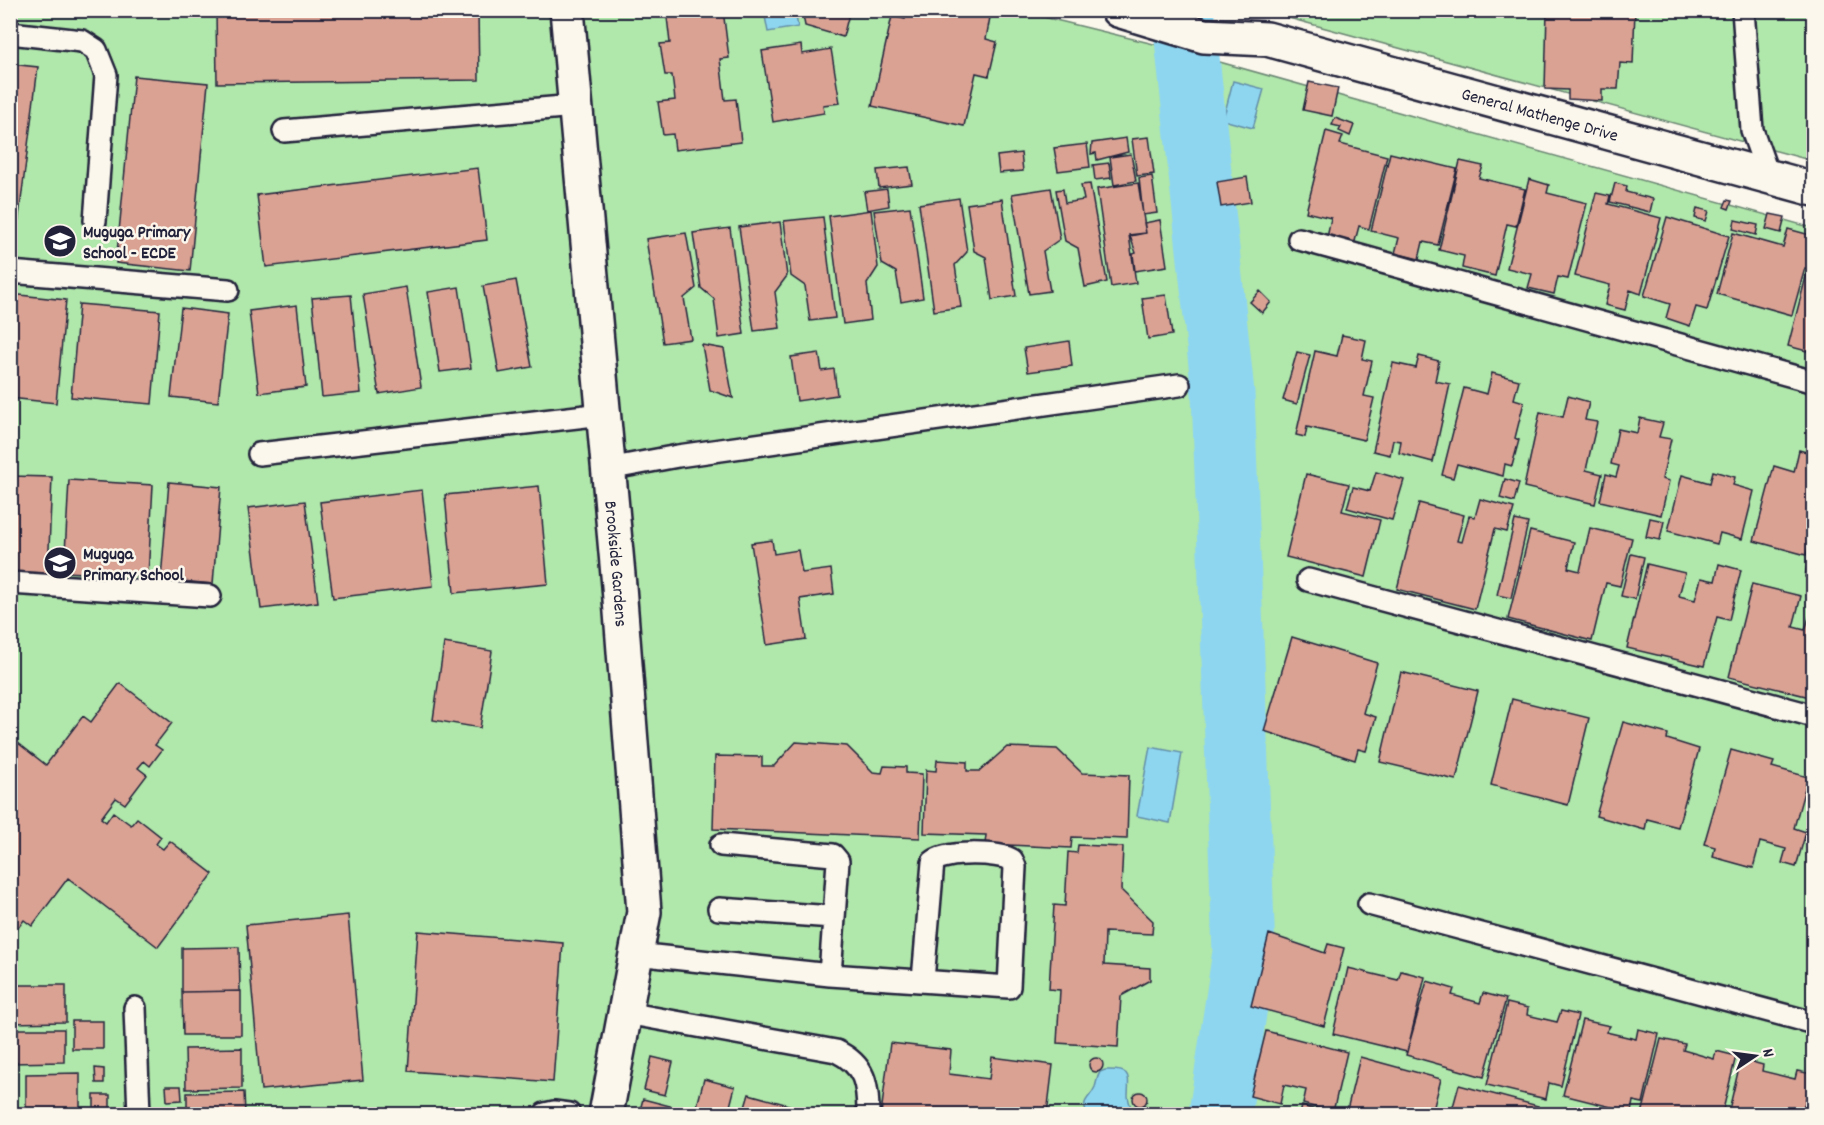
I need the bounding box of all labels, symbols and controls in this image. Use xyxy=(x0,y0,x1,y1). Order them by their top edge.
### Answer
street label: General Mathenge Drive xyxy=(1458,83,1621,150)
place label: Muguga Primary School - ECDE xyxy=(83,221,191,267)
school or university icon: Muguga Primary School - ECDE xyxy=(42,223,78,259)
street label: Brookside Gardens xyxy=(596,500,632,628)
place label: Muguga Primary School xyxy=(83,543,184,589)
school or university icon: Muguga Primary School xyxy=(42,545,78,581)
north arrow xyxy=(1725,1026,1785,1086)
text: N xyxy=(1755,1047,1779,1060)

